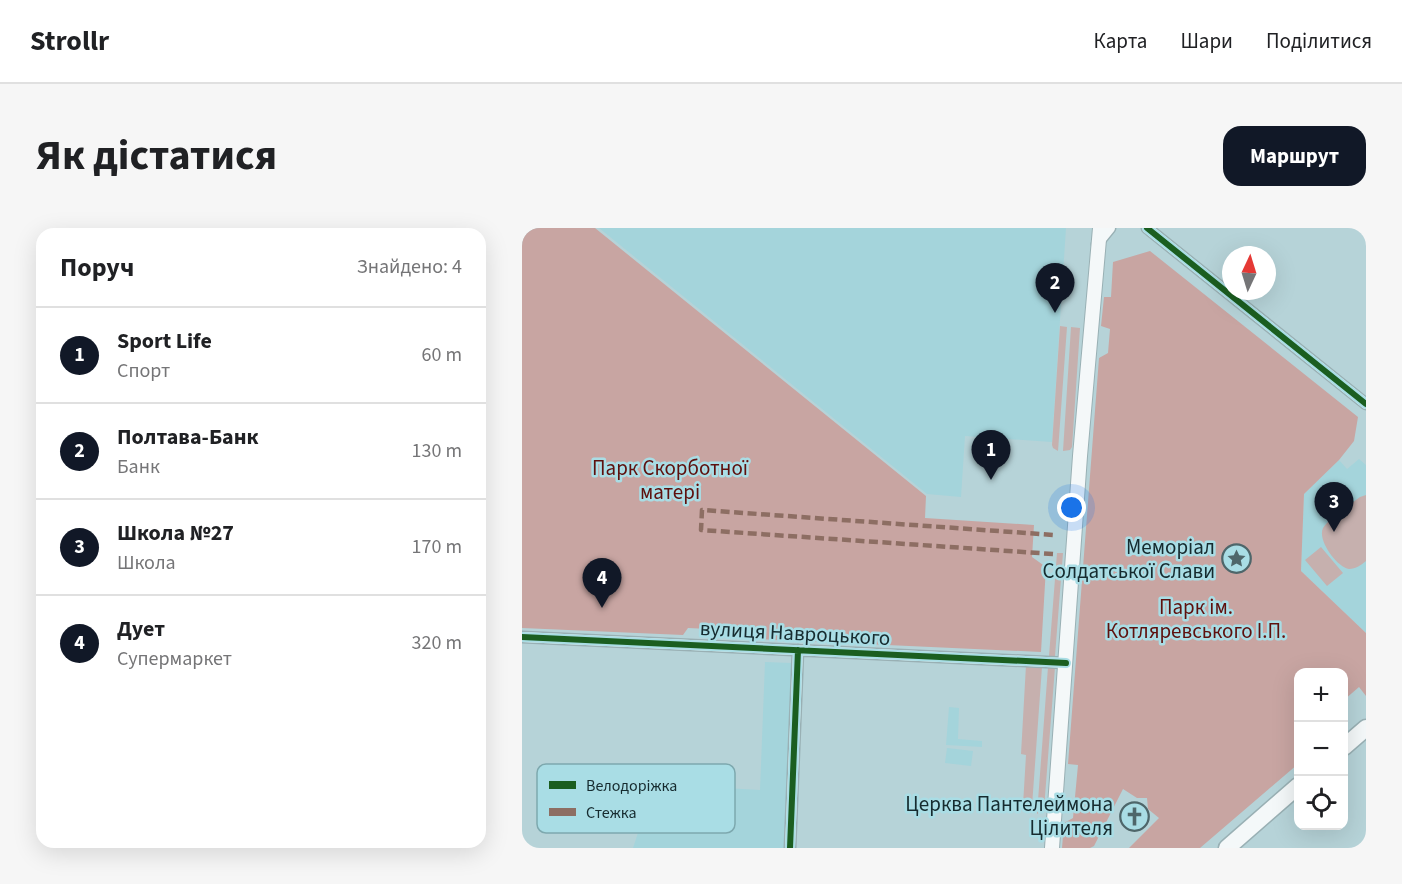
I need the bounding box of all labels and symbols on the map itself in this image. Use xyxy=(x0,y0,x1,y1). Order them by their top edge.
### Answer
north arrow xyxy=(1222,246,1276,300)
pin: 2 xyxy=(1036,264,1074,313)
pin: 1 xyxy=(972,430,1010,480)
park label: Парк Скорботної матері xyxy=(592,453,749,507)
pin: 3 xyxy=(1314,482,1354,532)
your location xyxy=(1057,493,1086,522)
place label: Меморіал Солдатської Слави xyxy=(1043,532,1215,586)
place icon: Меморіал Солдатської Слави xyxy=(1220,543,1252,575)
pin: 4 xyxy=(582,558,622,608)
park label: Парк ім. Котляревського І.П. xyxy=(1106,592,1286,646)
street label: вулиця Навроцького xyxy=(699,613,891,653)
legend xyxy=(537,764,735,833)
text: Велодоріжка xyxy=(586,775,677,797)
place label: Церква Пантелеймона Цілителя xyxy=(905,789,1113,843)
church icon: Церква Пантелеймона Цілителя xyxy=(1118,800,1150,832)
text: Стежка xyxy=(586,802,637,824)

